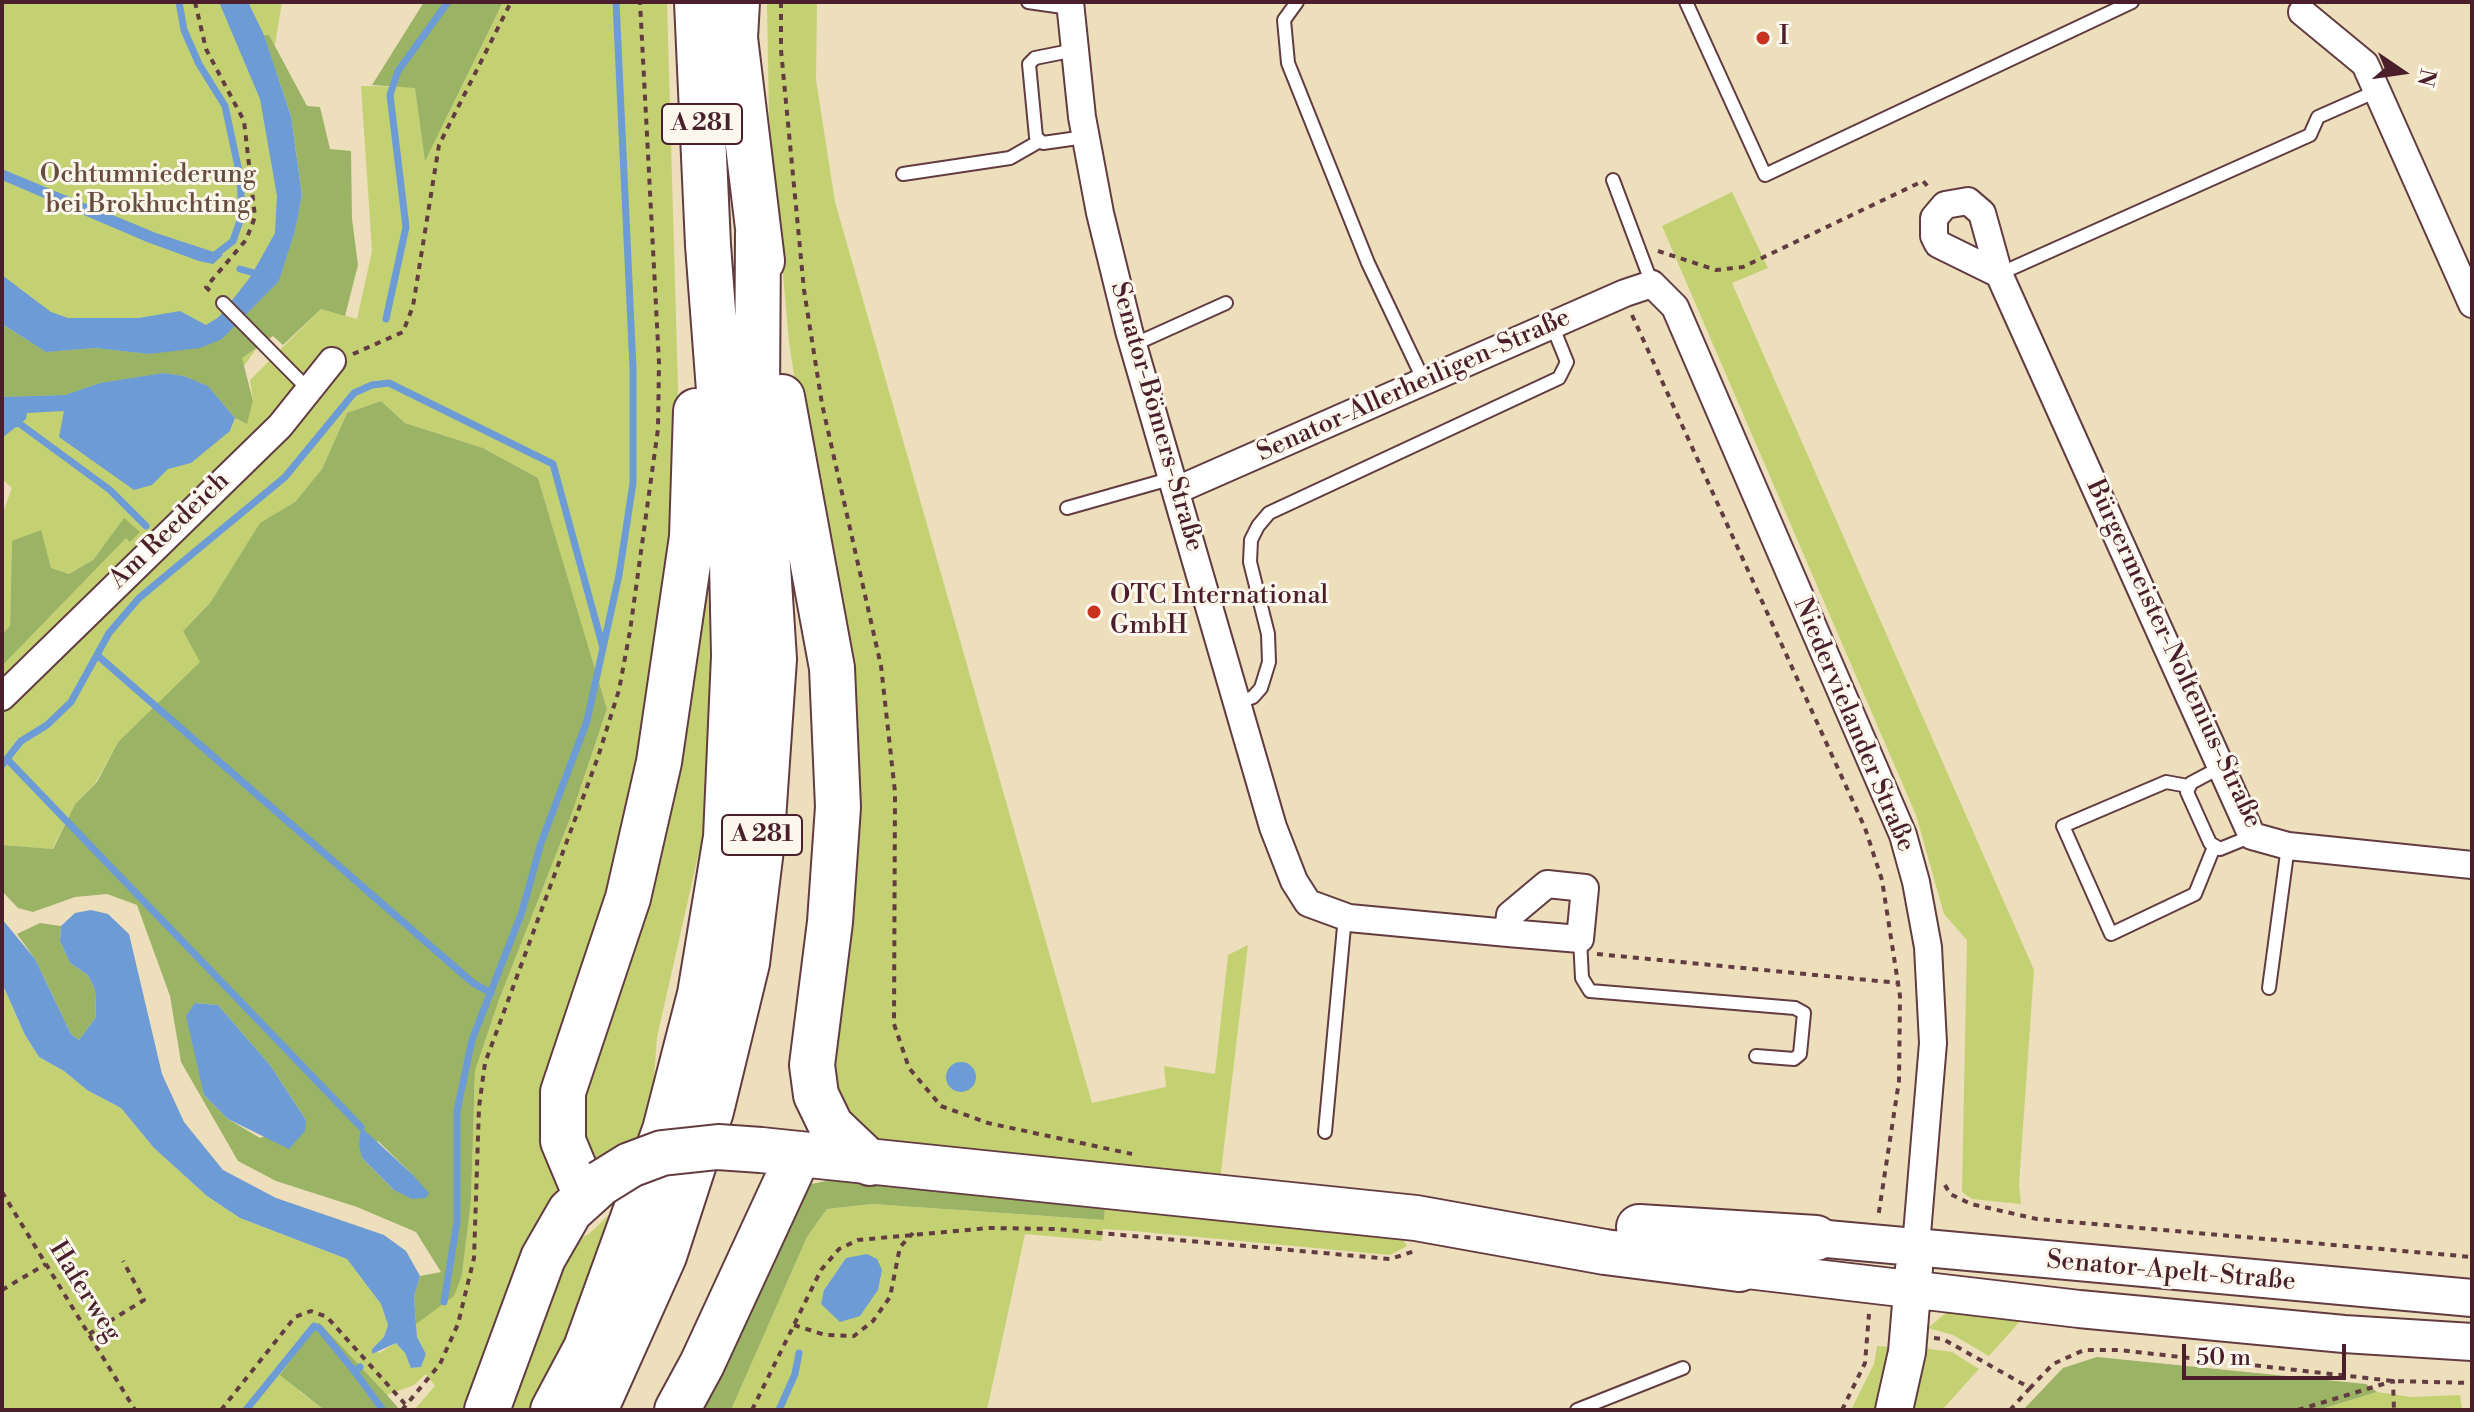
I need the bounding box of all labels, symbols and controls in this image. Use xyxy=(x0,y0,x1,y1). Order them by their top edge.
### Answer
place label: I xyxy=(1779,22,1789,54)
marker: I xyxy=(1754,29,1772,47)
north arrow xyxy=(2362,32,2442,112)
text: N xyxy=(2411,66,2441,89)
road number: A 281 xyxy=(662,104,742,144)
park label: Ochtumniederung bei Brokhuchting xyxy=(40,160,256,222)
street label: Senator-Bömers-Straße xyxy=(1103,279,1209,555)
street label: Senator-Allerheiligen-Straße xyxy=(1253,303,1575,469)
street label: Am Reedeich xyxy=(103,466,237,596)
street label: Bürgermeister-Noltenius-Straße xyxy=(2078,475,2268,833)
place label: OTC International GmbH xyxy=(1110,581,1328,642)
street label: Niedervielander Straße xyxy=(1785,593,1921,857)
marker: OTC International GmbH xyxy=(1085,603,1103,621)
road number: A 281 xyxy=(722,815,802,855)
street label: Haferweg xyxy=(41,1236,127,1348)
street label: Senator-Apelt-Straße xyxy=(2045,1246,2297,1298)
scale bar xyxy=(2186,1328,2350,1378)
text: 50 m xyxy=(2196,1343,2251,1373)

